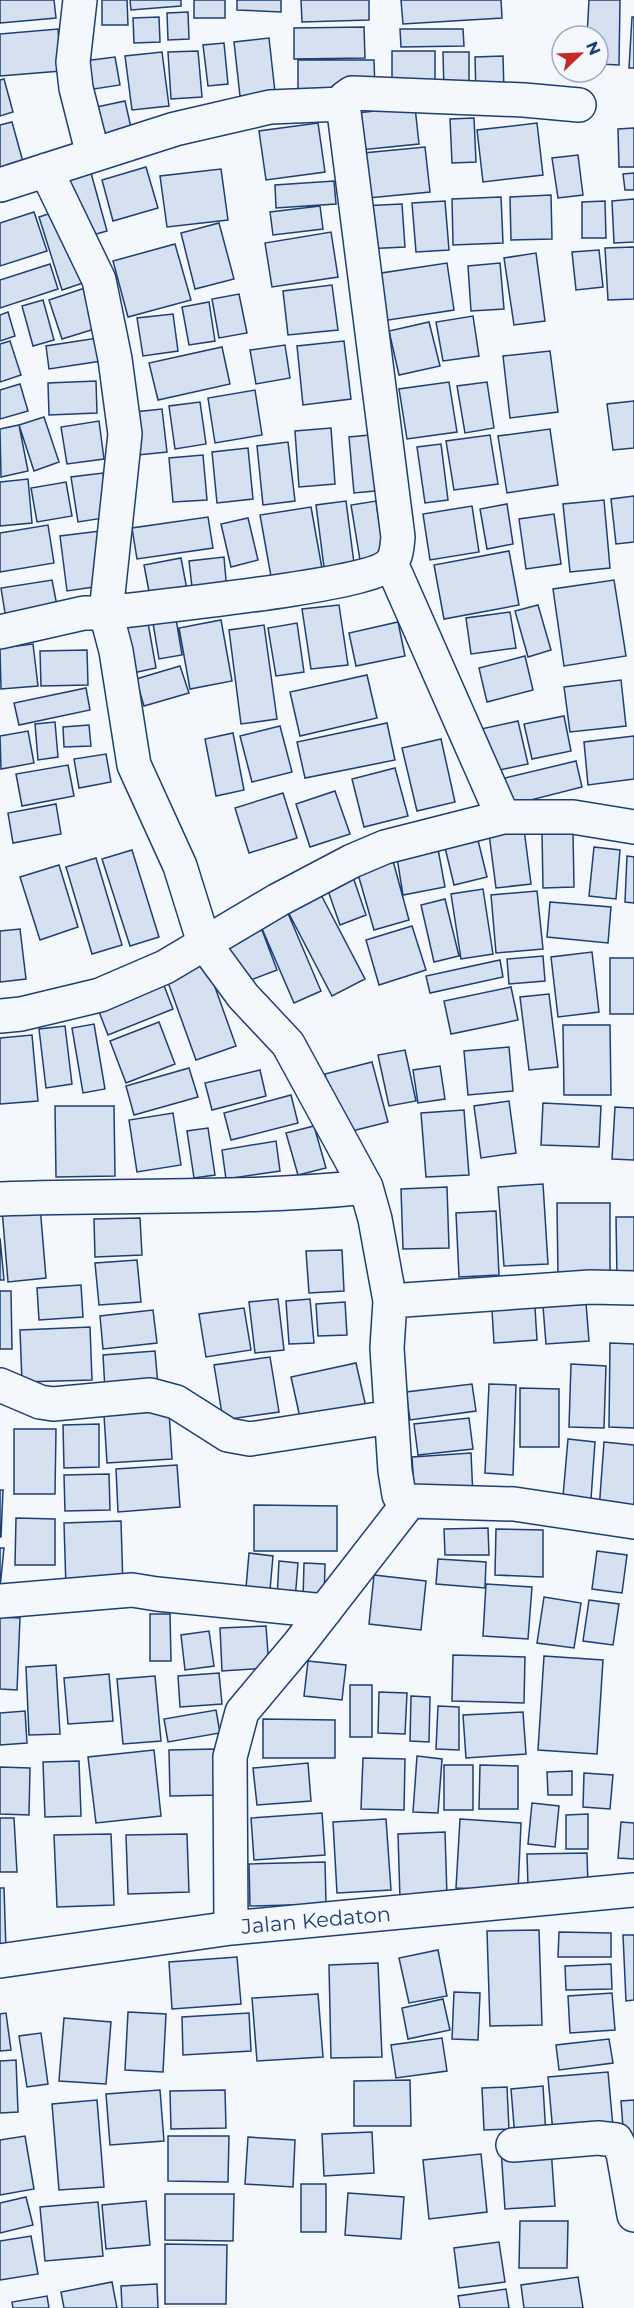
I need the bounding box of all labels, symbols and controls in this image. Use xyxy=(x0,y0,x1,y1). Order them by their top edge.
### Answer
north arrow xyxy=(550,24,610,84)
text: N xyxy=(582,39,605,58)
street label: Jalan Kedaton xyxy=(239,1901,392,1939)

